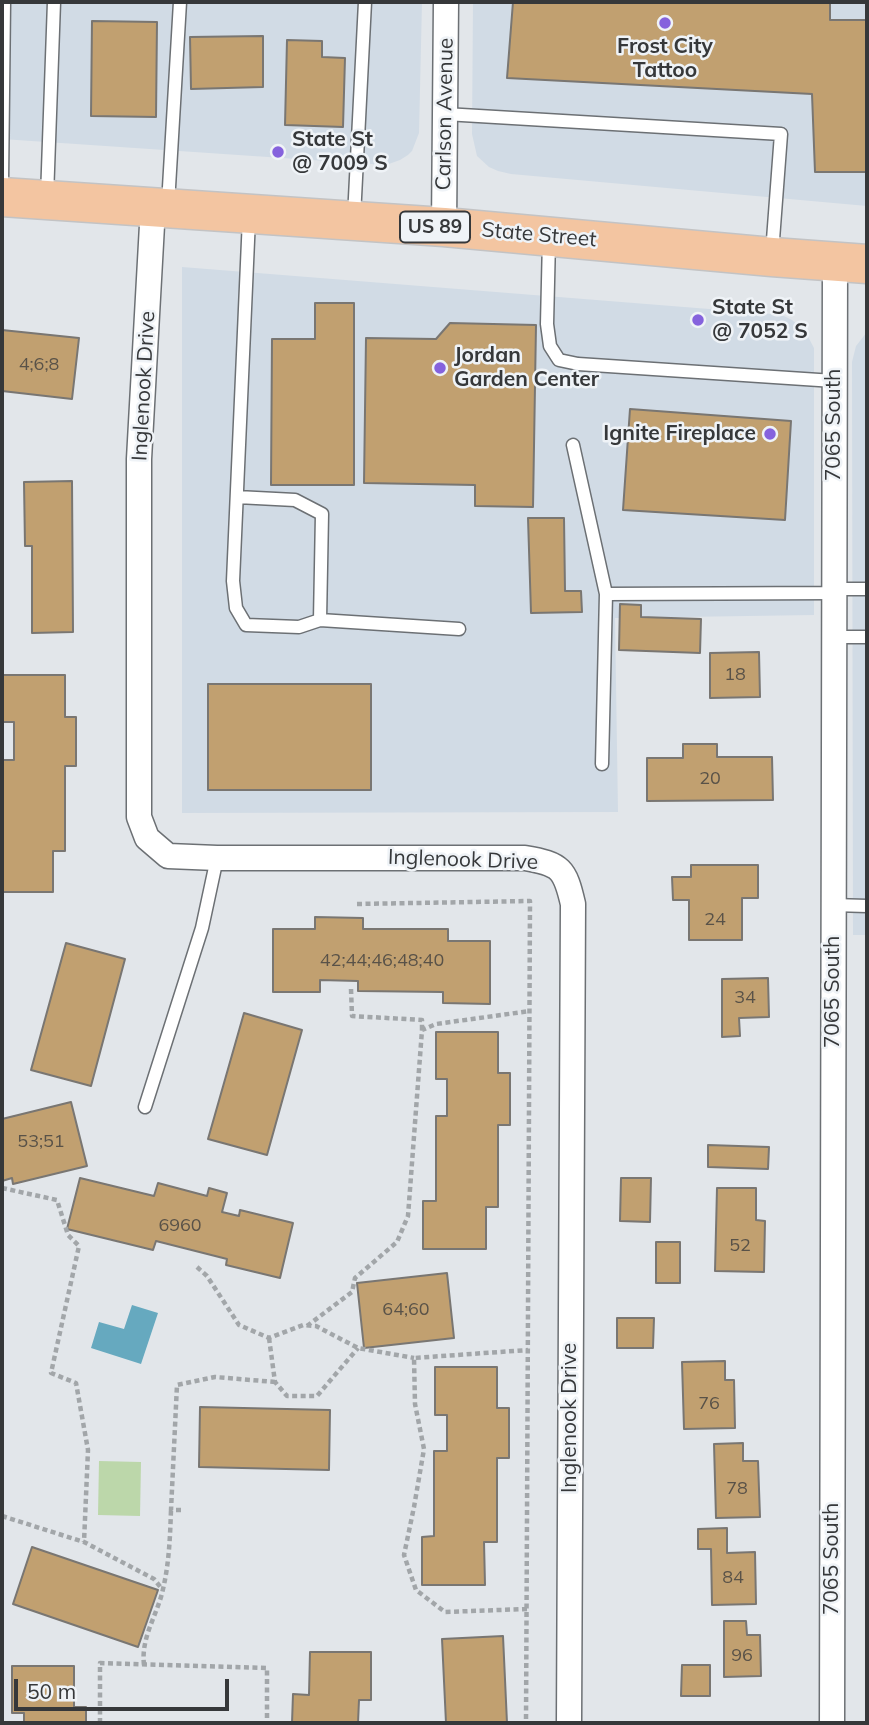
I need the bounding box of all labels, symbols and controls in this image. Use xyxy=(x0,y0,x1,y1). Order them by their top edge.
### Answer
marker: Frost City Tattoo xyxy=(657,15,673,31)
place label: Frost City Tattoo xyxy=(617,34,713,84)
street label: Carlson Avenue xyxy=(431,38,459,190)
place label: State St @ 7009 S xyxy=(292,127,388,177)
marker: State St @ 7009 S xyxy=(270,144,286,160)
road number: US 89 xyxy=(400,212,470,243)
street label: State Street xyxy=(481,217,597,253)
place label: State St @ 7052 S xyxy=(712,295,808,345)
street label: Inglenook Drive xyxy=(127,310,161,462)
marker: State St @ 7052 S xyxy=(690,312,706,328)
place label: Jordan Garden Center xyxy=(454,343,599,393)
house number: 4;6;8 xyxy=(19,354,59,376)
marker: Jordan Garden Center xyxy=(432,360,448,376)
street label: 7065 South xyxy=(821,369,847,481)
place label: Ignite Fireplace xyxy=(603,421,756,447)
marker: Ignite Fireplace xyxy=(762,426,778,442)
house number: 18 xyxy=(724,664,746,686)
house number: 20 xyxy=(699,768,721,790)
street label: Inglenook Drive xyxy=(388,845,538,875)
house number: 24 xyxy=(704,909,726,931)
street label: 7065 South xyxy=(820,936,846,1048)
house number: 42;44;46;48;40 xyxy=(320,950,444,972)
house number: 34 xyxy=(734,987,756,1009)
house number: 53;51 xyxy=(17,1131,65,1153)
house number: 6960 xyxy=(158,1215,202,1237)
house number: 52 xyxy=(729,1235,751,1257)
house number: 64;60 xyxy=(382,1299,430,1321)
street label: Inglenook Drive xyxy=(557,1343,583,1493)
house number: 76 xyxy=(698,1393,720,1415)
house number: 78 xyxy=(726,1478,748,1500)
street label: 7065 South xyxy=(819,1503,845,1615)
house number: 84 xyxy=(722,1567,744,1589)
house number: 96 xyxy=(731,1645,753,1667)
scale bar xyxy=(18,1666,233,1710)
text: 50 m xyxy=(27,1678,76,1704)

